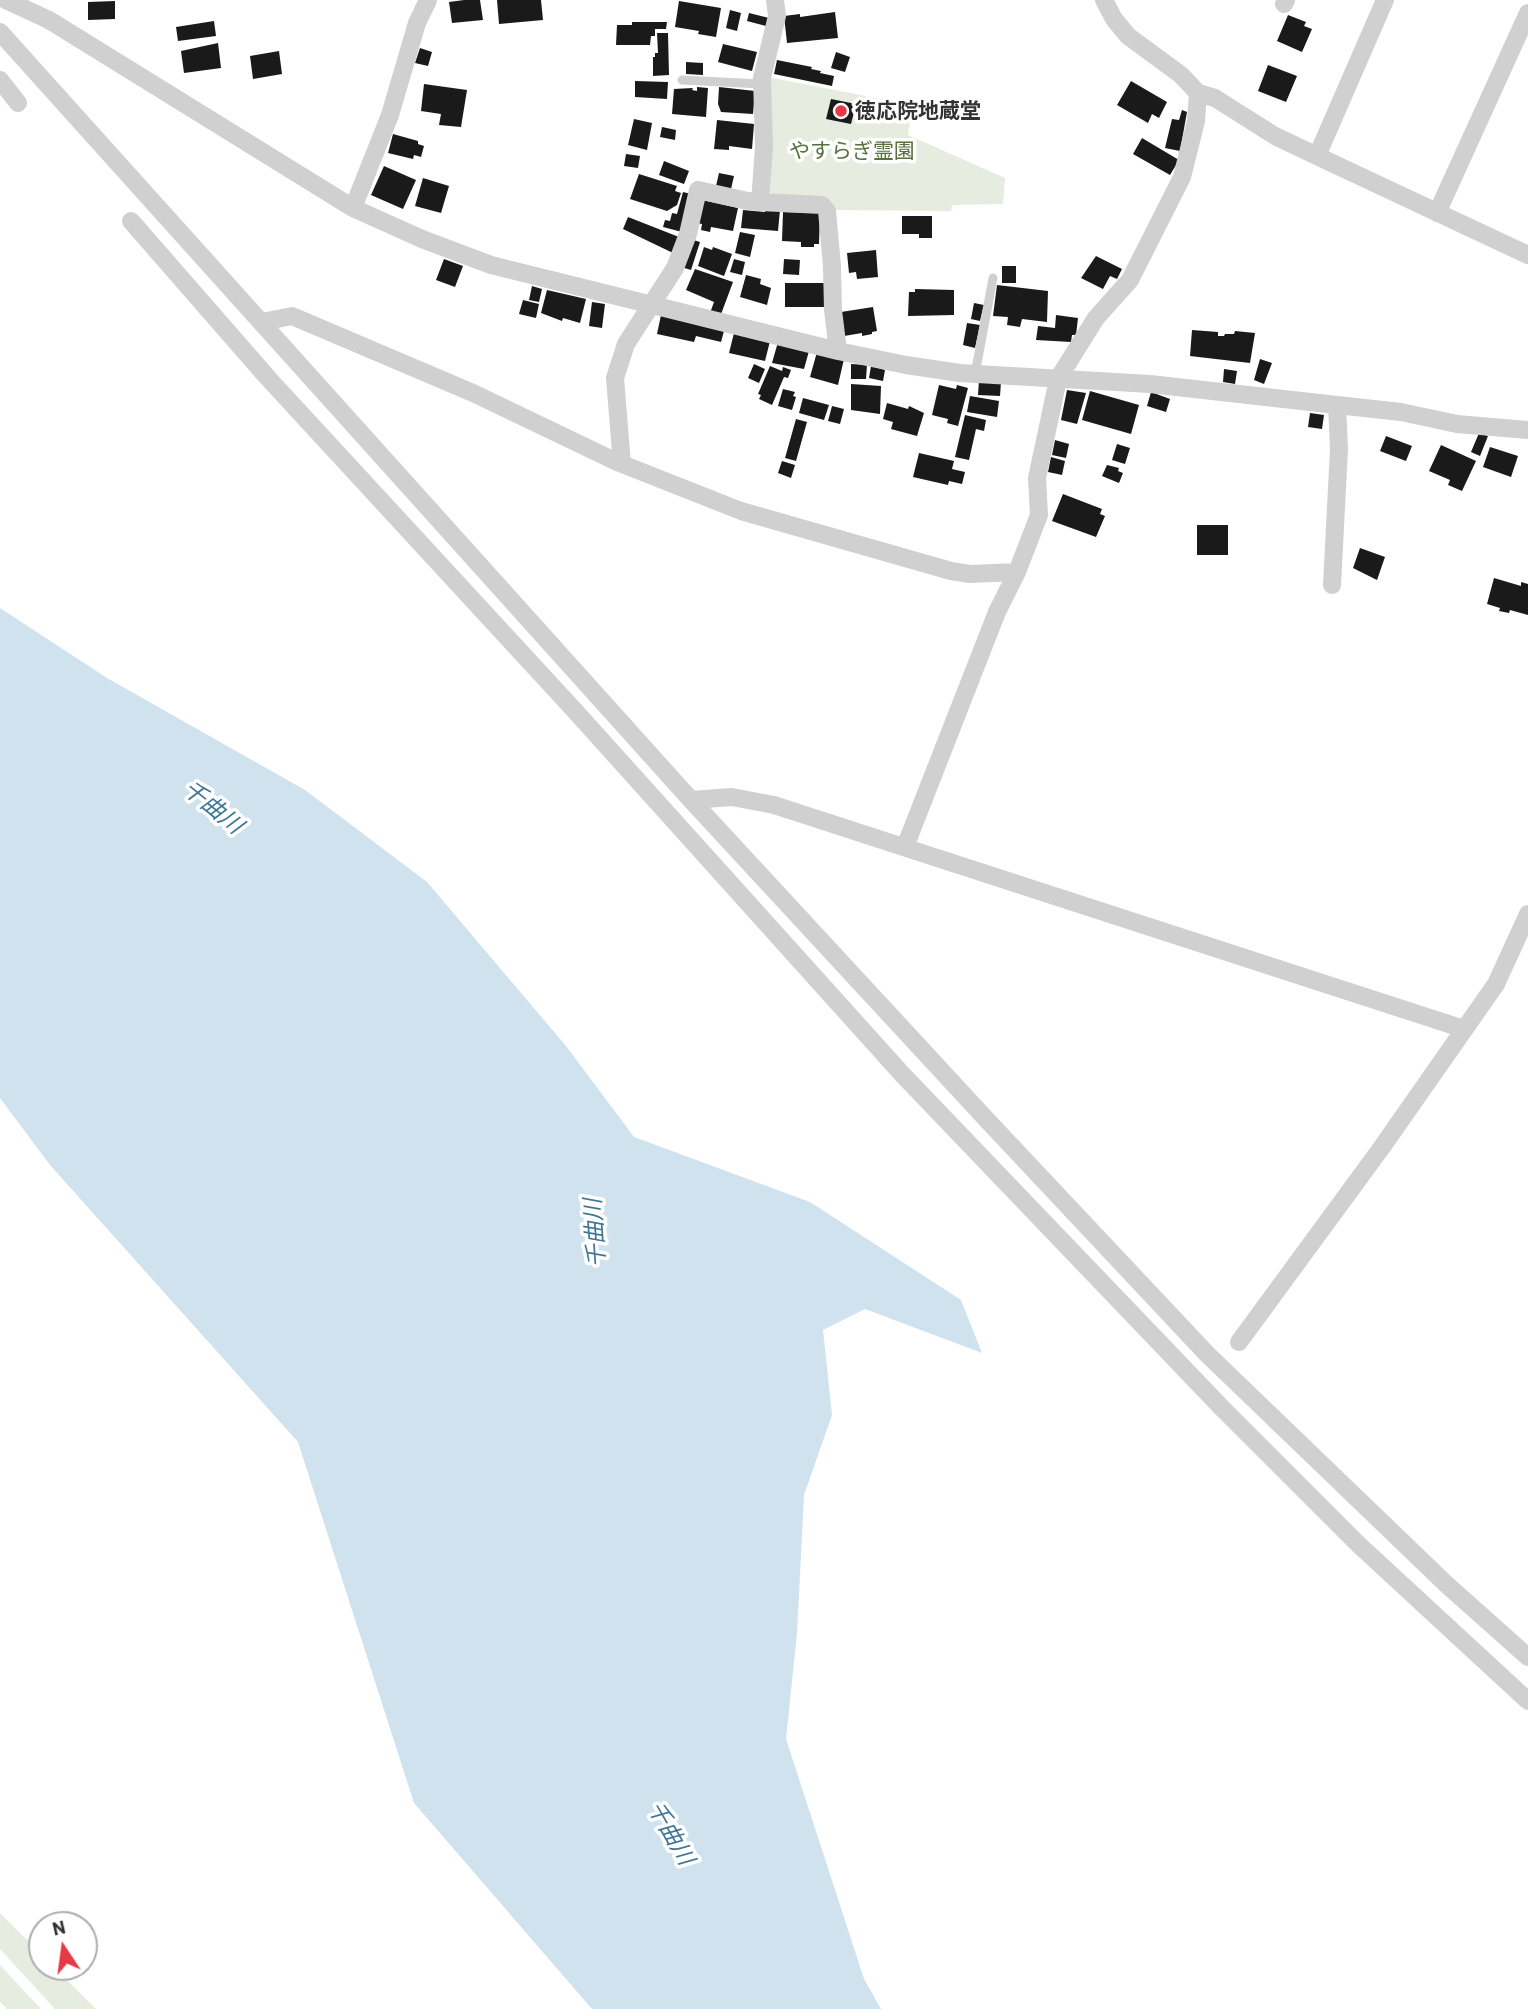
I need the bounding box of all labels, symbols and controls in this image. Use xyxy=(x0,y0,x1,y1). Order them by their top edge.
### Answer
place label: 徳応院地蔵堂 xyxy=(855,98,981,124)
marker: 徳応院地蔵堂 xyxy=(833,103,849,119)
park label: やすらぎ霊園 xyxy=(789,138,915,164)
water label: 千曲川 xyxy=(178,775,248,839)
water label: 千曲川 xyxy=(579,1198,611,1268)
water label: 千曲川 xyxy=(642,1796,700,1870)
north arrow xyxy=(28,1911,98,1981)
text: N xyxy=(50,1914,67,1940)

